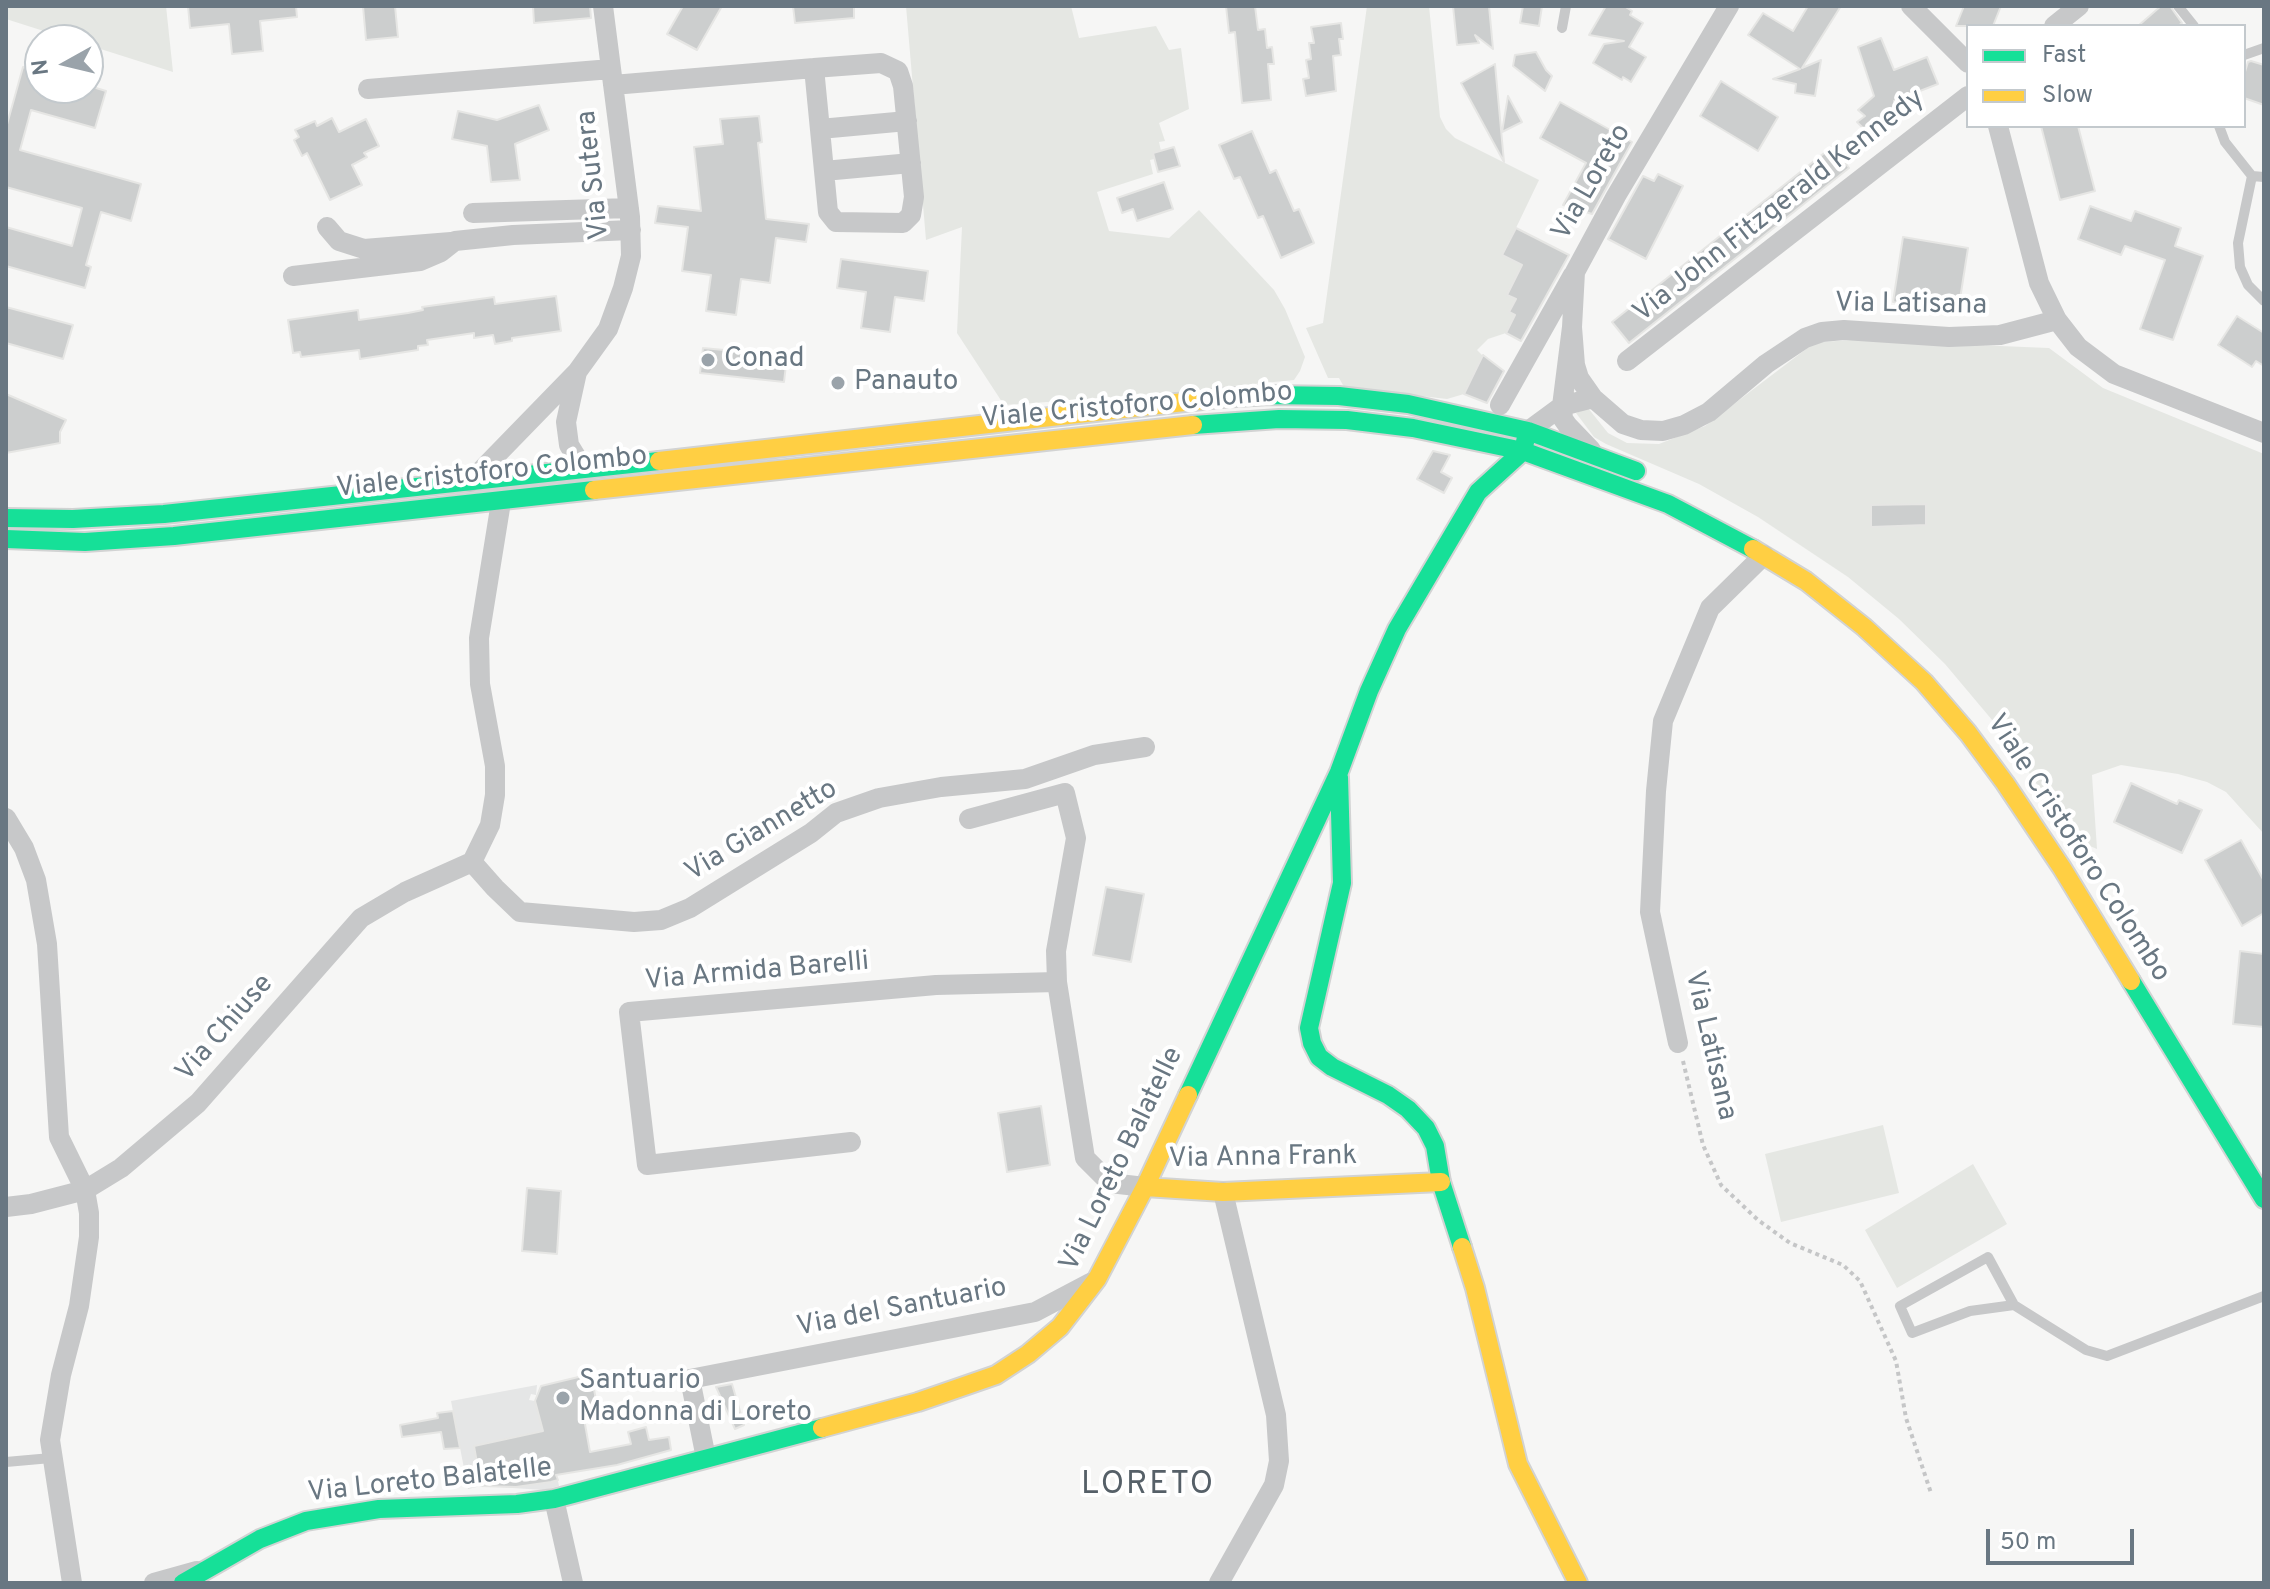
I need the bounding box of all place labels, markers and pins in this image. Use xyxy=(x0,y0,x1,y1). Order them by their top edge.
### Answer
place label: Conad xyxy=(724,343,805,377)
marker: Conad xyxy=(699,351,717,369)
place label: Panauto xyxy=(854,366,958,400)
marker: Panauto xyxy=(829,374,847,392)
place label: Santuario Madonna di Loreto xyxy=(579,1365,812,1431)
marker: Santuario Madonna di Loreto xyxy=(554,1389,572,1407)

